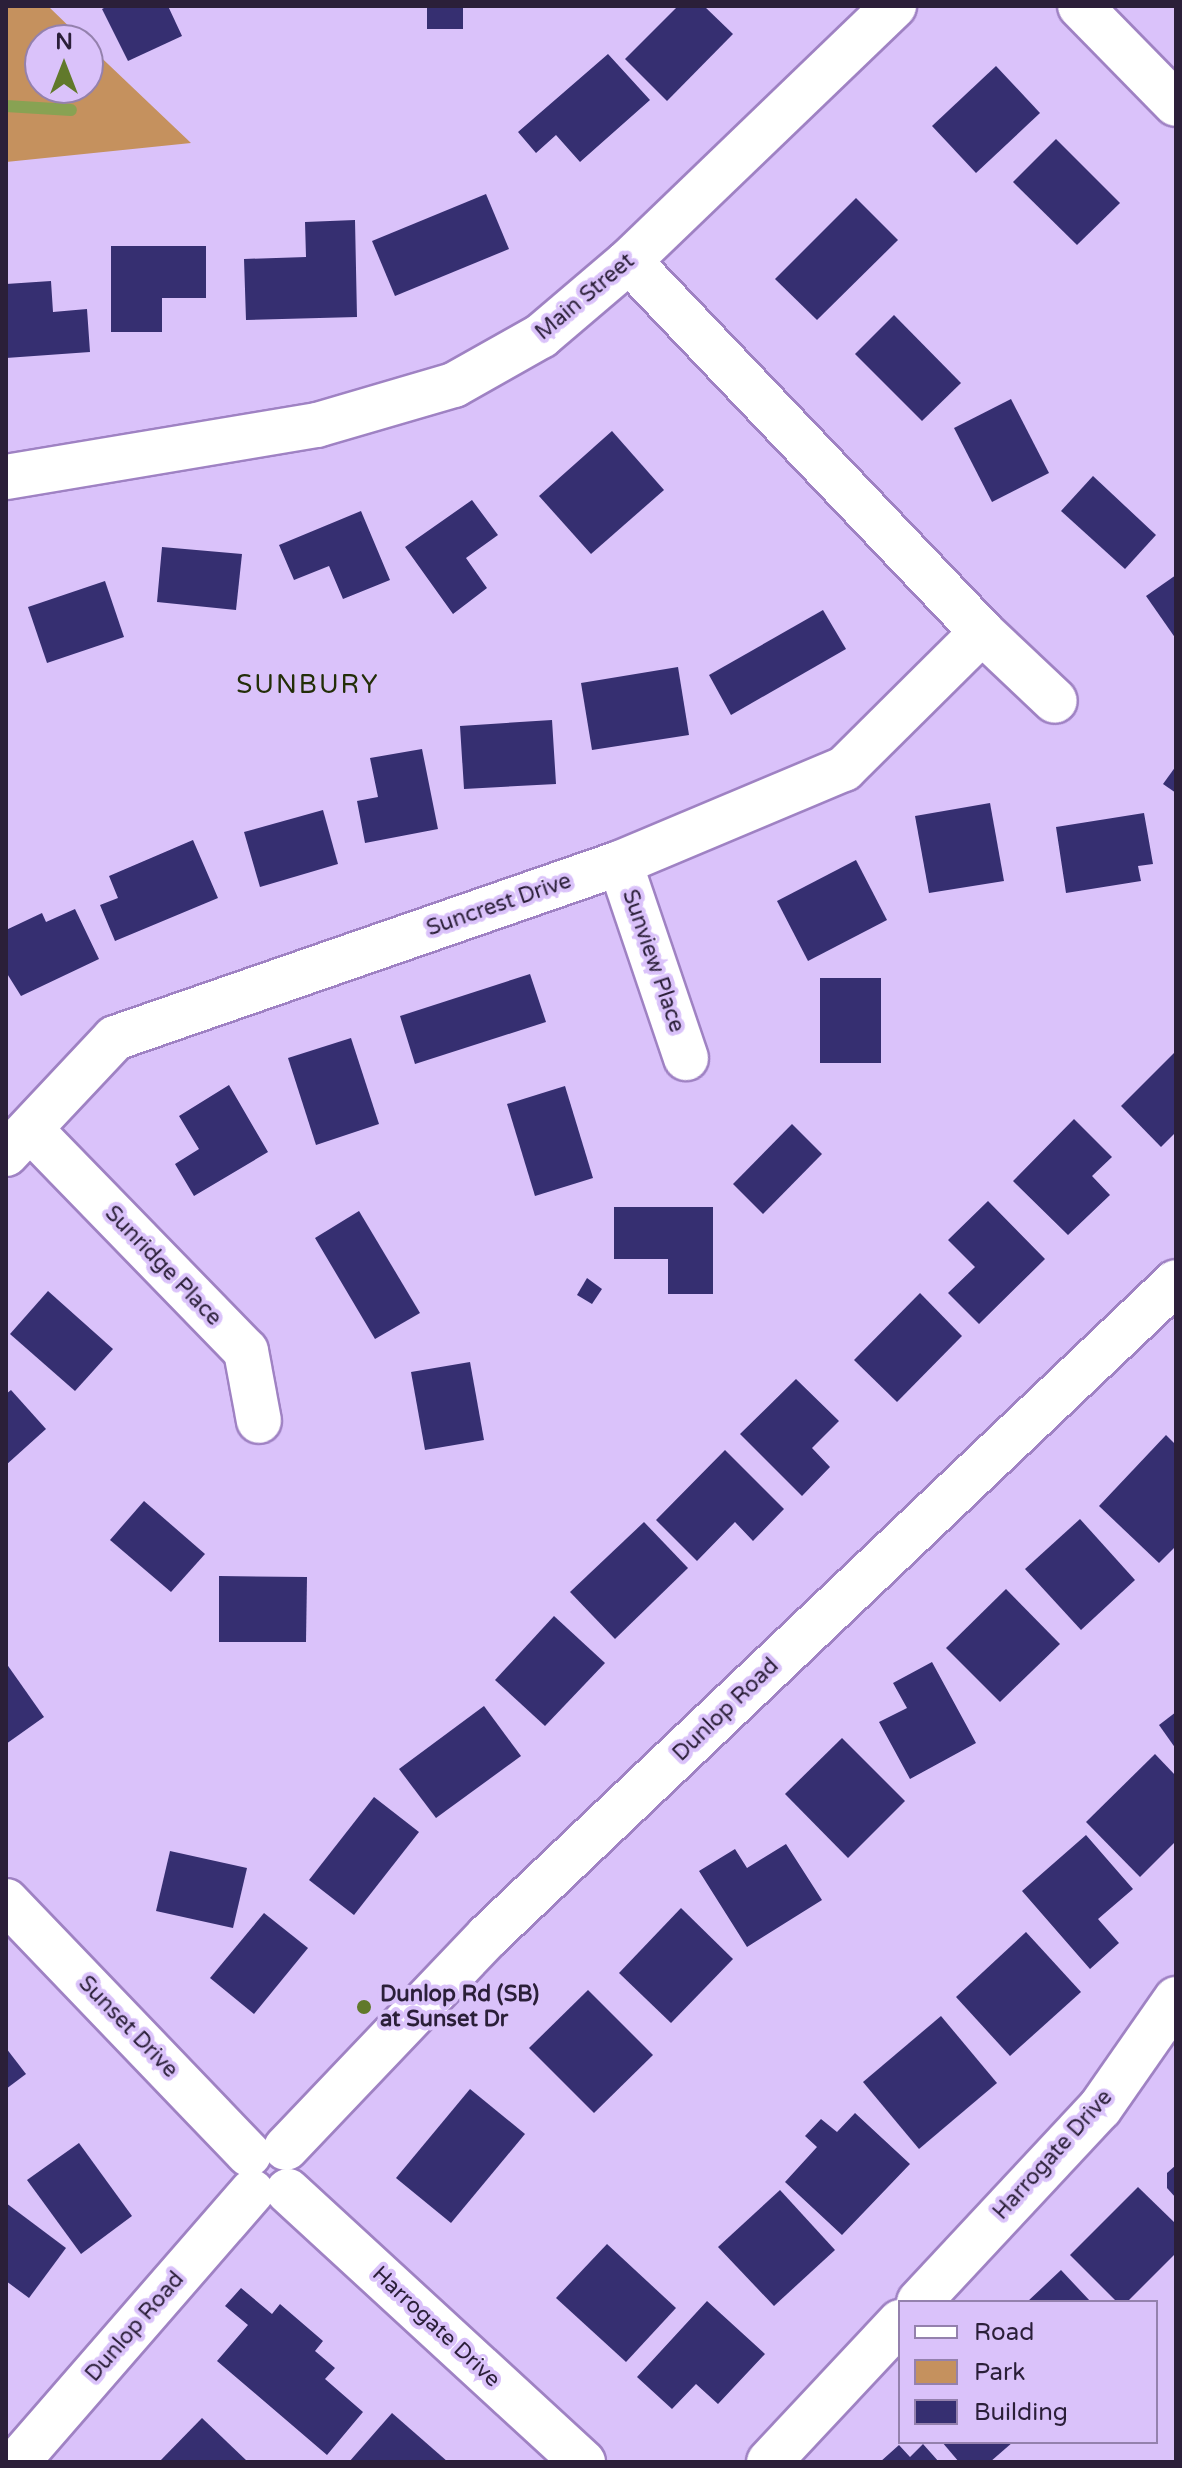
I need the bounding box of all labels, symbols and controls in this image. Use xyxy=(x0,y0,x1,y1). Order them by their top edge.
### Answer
north arrow xyxy=(24,24,104,104)
text: N xyxy=(55,29,73,55)
street label: Main Street xyxy=(530,248,640,346)
district label: SUNBURY xyxy=(236,669,380,701)
street label: Suncrest Drive xyxy=(423,868,575,942)
street label: Sunview Place xyxy=(616,886,690,1036)
street label: Sunridge Place xyxy=(99,1201,227,1331)
street label: Dunlop Road xyxy=(668,1653,784,1767)
street label: Sunset Drive xyxy=(73,1971,183,2083)
place label: Dunlop Rd (SB) at Sunset Dr xyxy=(380,1981,539,2032)
marker: Dunlop Rd (SB) at Sunset Dr xyxy=(355,1998,373,2016)
street label: Harrogate Drive xyxy=(988,2085,1118,2225)
street label: Harrogate Drive xyxy=(366,2261,506,2393)
street label: Dunlop Road xyxy=(80,2267,190,2387)
legend xyxy=(898,2300,1158,2444)
text: Road xyxy=(974,2318,1034,2347)
text: Park xyxy=(974,2358,1025,2387)
text: Building xyxy=(974,2398,1068,2427)

